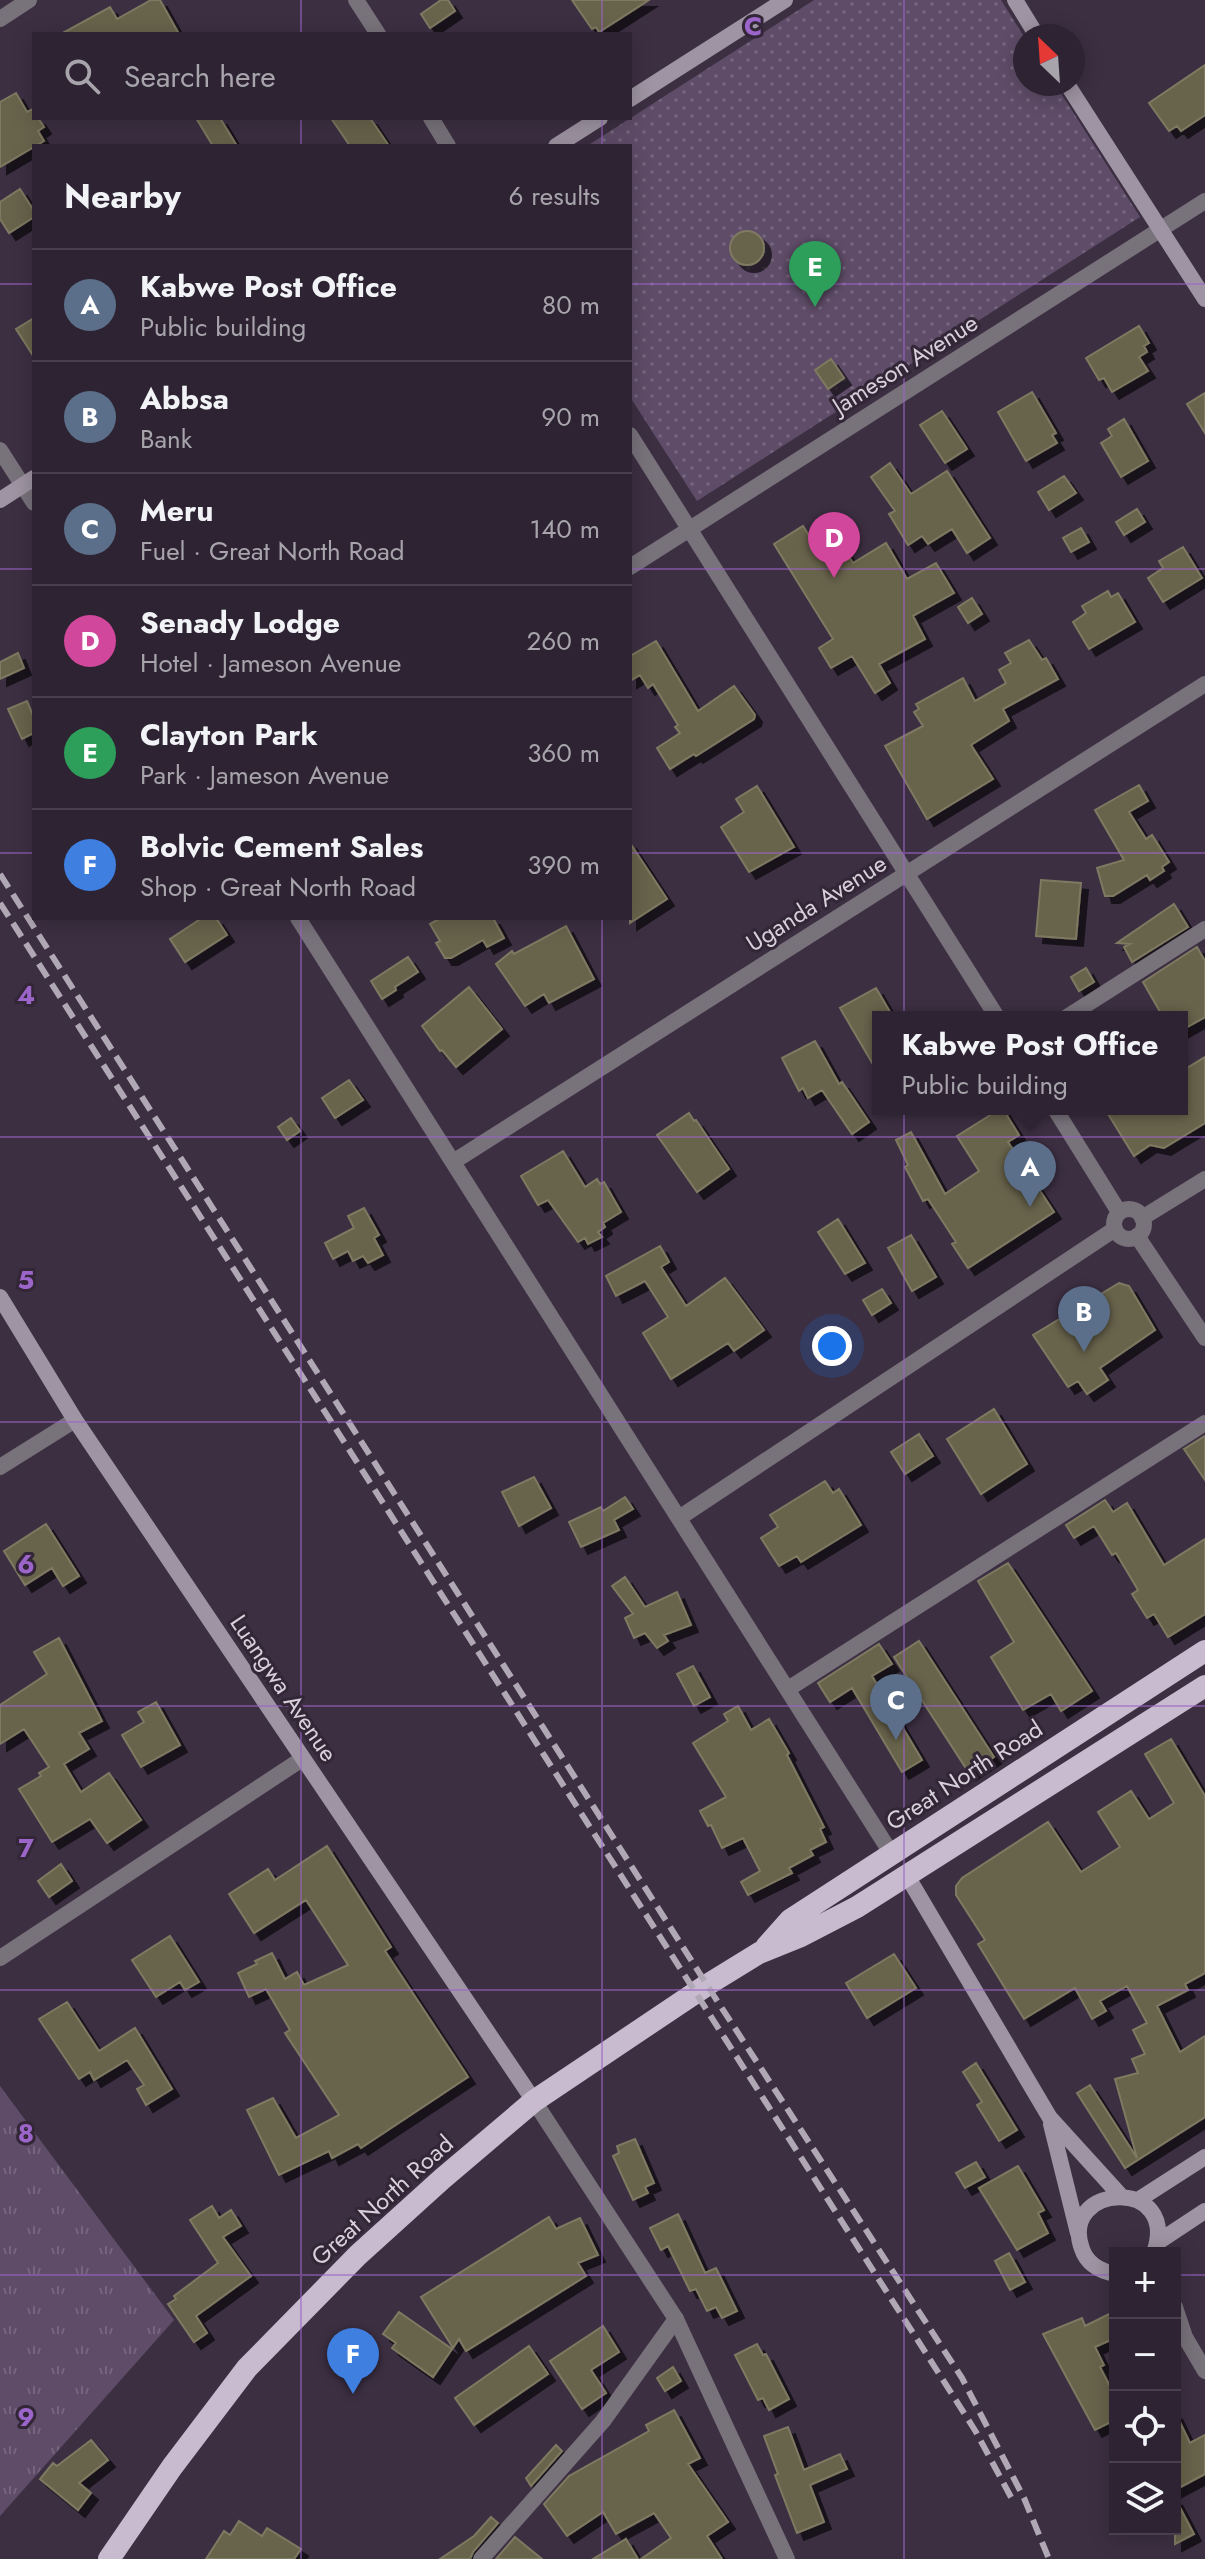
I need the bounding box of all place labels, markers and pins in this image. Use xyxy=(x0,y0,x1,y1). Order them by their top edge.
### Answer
pin: E xyxy=(789,241,841,307)
pin: D xyxy=(808,512,860,578)
pin: A xyxy=(1004,1141,1056,1207)
pin: B xyxy=(1058,1286,1110,1352)
pin: C xyxy=(870,1674,922,1740)
pin: F xyxy=(327,2328,379,2394)

